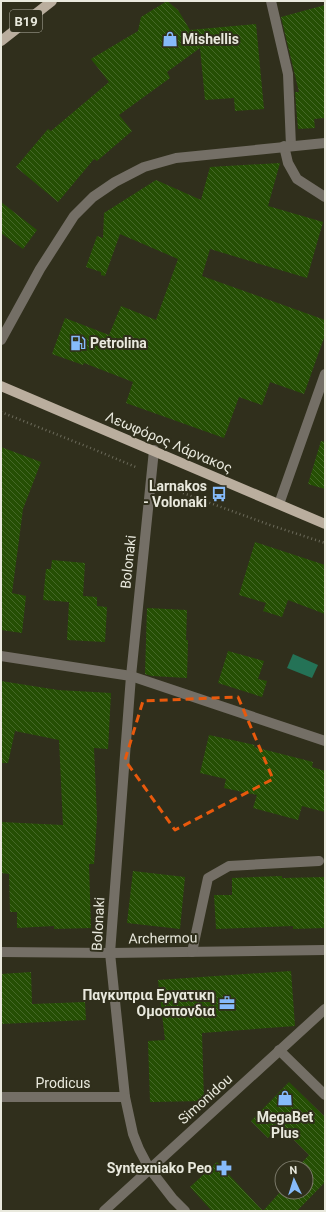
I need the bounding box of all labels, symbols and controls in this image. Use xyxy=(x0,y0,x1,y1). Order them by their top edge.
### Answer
road number: B19 xyxy=(10,10,42,32)
shop icon: Mishellis xyxy=(161,30,179,48)
place label: Mishellis xyxy=(182,31,239,47)
fuel station icon: Petrolina xyxy=(69,334,87,352)
place label: Petrolina xyxy=(90,335,147,351)
street label: Λεωφόρος Λάρνακος xyxy=(103,408,235,477)
place label: Larnakos - Volonaki xyxy=(143,478,207,510)
bus stop icon: Larnakos - Volonaki xyxy=(210,485,228,503)
street label: Bolonaki xyxy=(117,534,139,590)
street label: Bolonaki xyxy=(89,897,107,951)
street label: Archermou xyxy=(128,929,198,947)
place label: Παγκυπρια Εργατικη Ομοσπονδια xyxy=(82,987,215,1019)
office icon: Παγκυπρια Εργατικη Ομοσπονδια xyxy=(218,994,236,1012)
street label: Simonidou xyxy=(175,1071,235,1127)
street label: Prodicus xyxy=(36,1075,91,1091)
shop icon: MegaBet Plus xyxy=(276,1089,294,1107)
place label: MegaBet Plus xyxy=(257,1109,314,1141)
pharmacy icon: Syntexniako Peo xyxy=(215,1159,233,1177)
place label: Syntexniako Peo xyxy=(107,1160,212,1176)
north arrow xyxy=(274,1160,314,1200)
text: N xyxy=(289,1164,298,1177)

